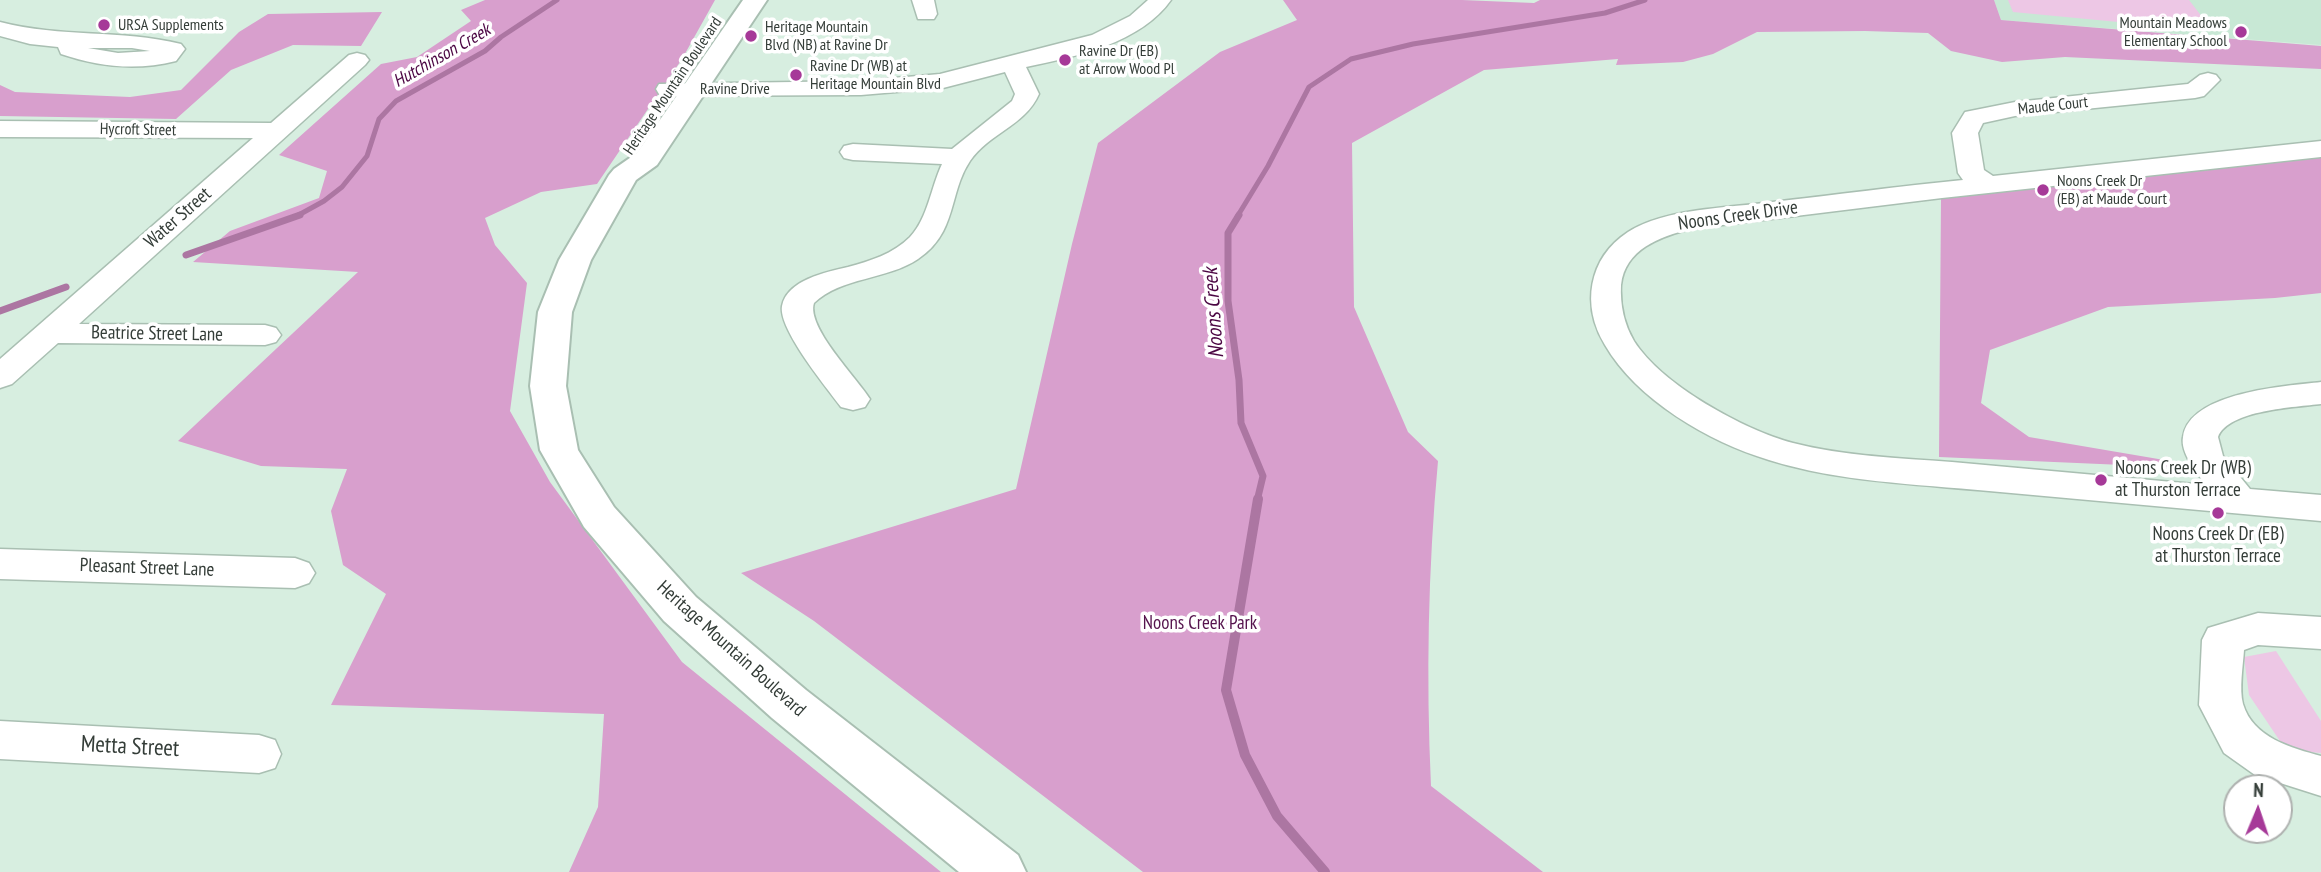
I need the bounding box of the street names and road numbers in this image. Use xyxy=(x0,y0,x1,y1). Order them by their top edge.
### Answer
street label: Heritage Mountain Boulevard xyxy=(620,14,726,158)
street label: Ravine Drive xyxy=(700,79,770,99)
street label: Maude Court xyxy=(2017,93,2089,119)
street label: Hycroft Street xyxy=(100,120,176,140)
street label: Water Street xyxy=(140,183,216,253)
street label: Noons Creek Drive xyxy=(1677,196,1799,236)
street label: Beatrice Street Lane xyxy=(91,321,223,347)
street label: Pleasant Street Lane xyxy=(79,554,215,582)
street label: Heritage Mountain Boulevard xyxy=(652,576,810,722)
street label: Metta Street xyxy=(80,731,180,763)

